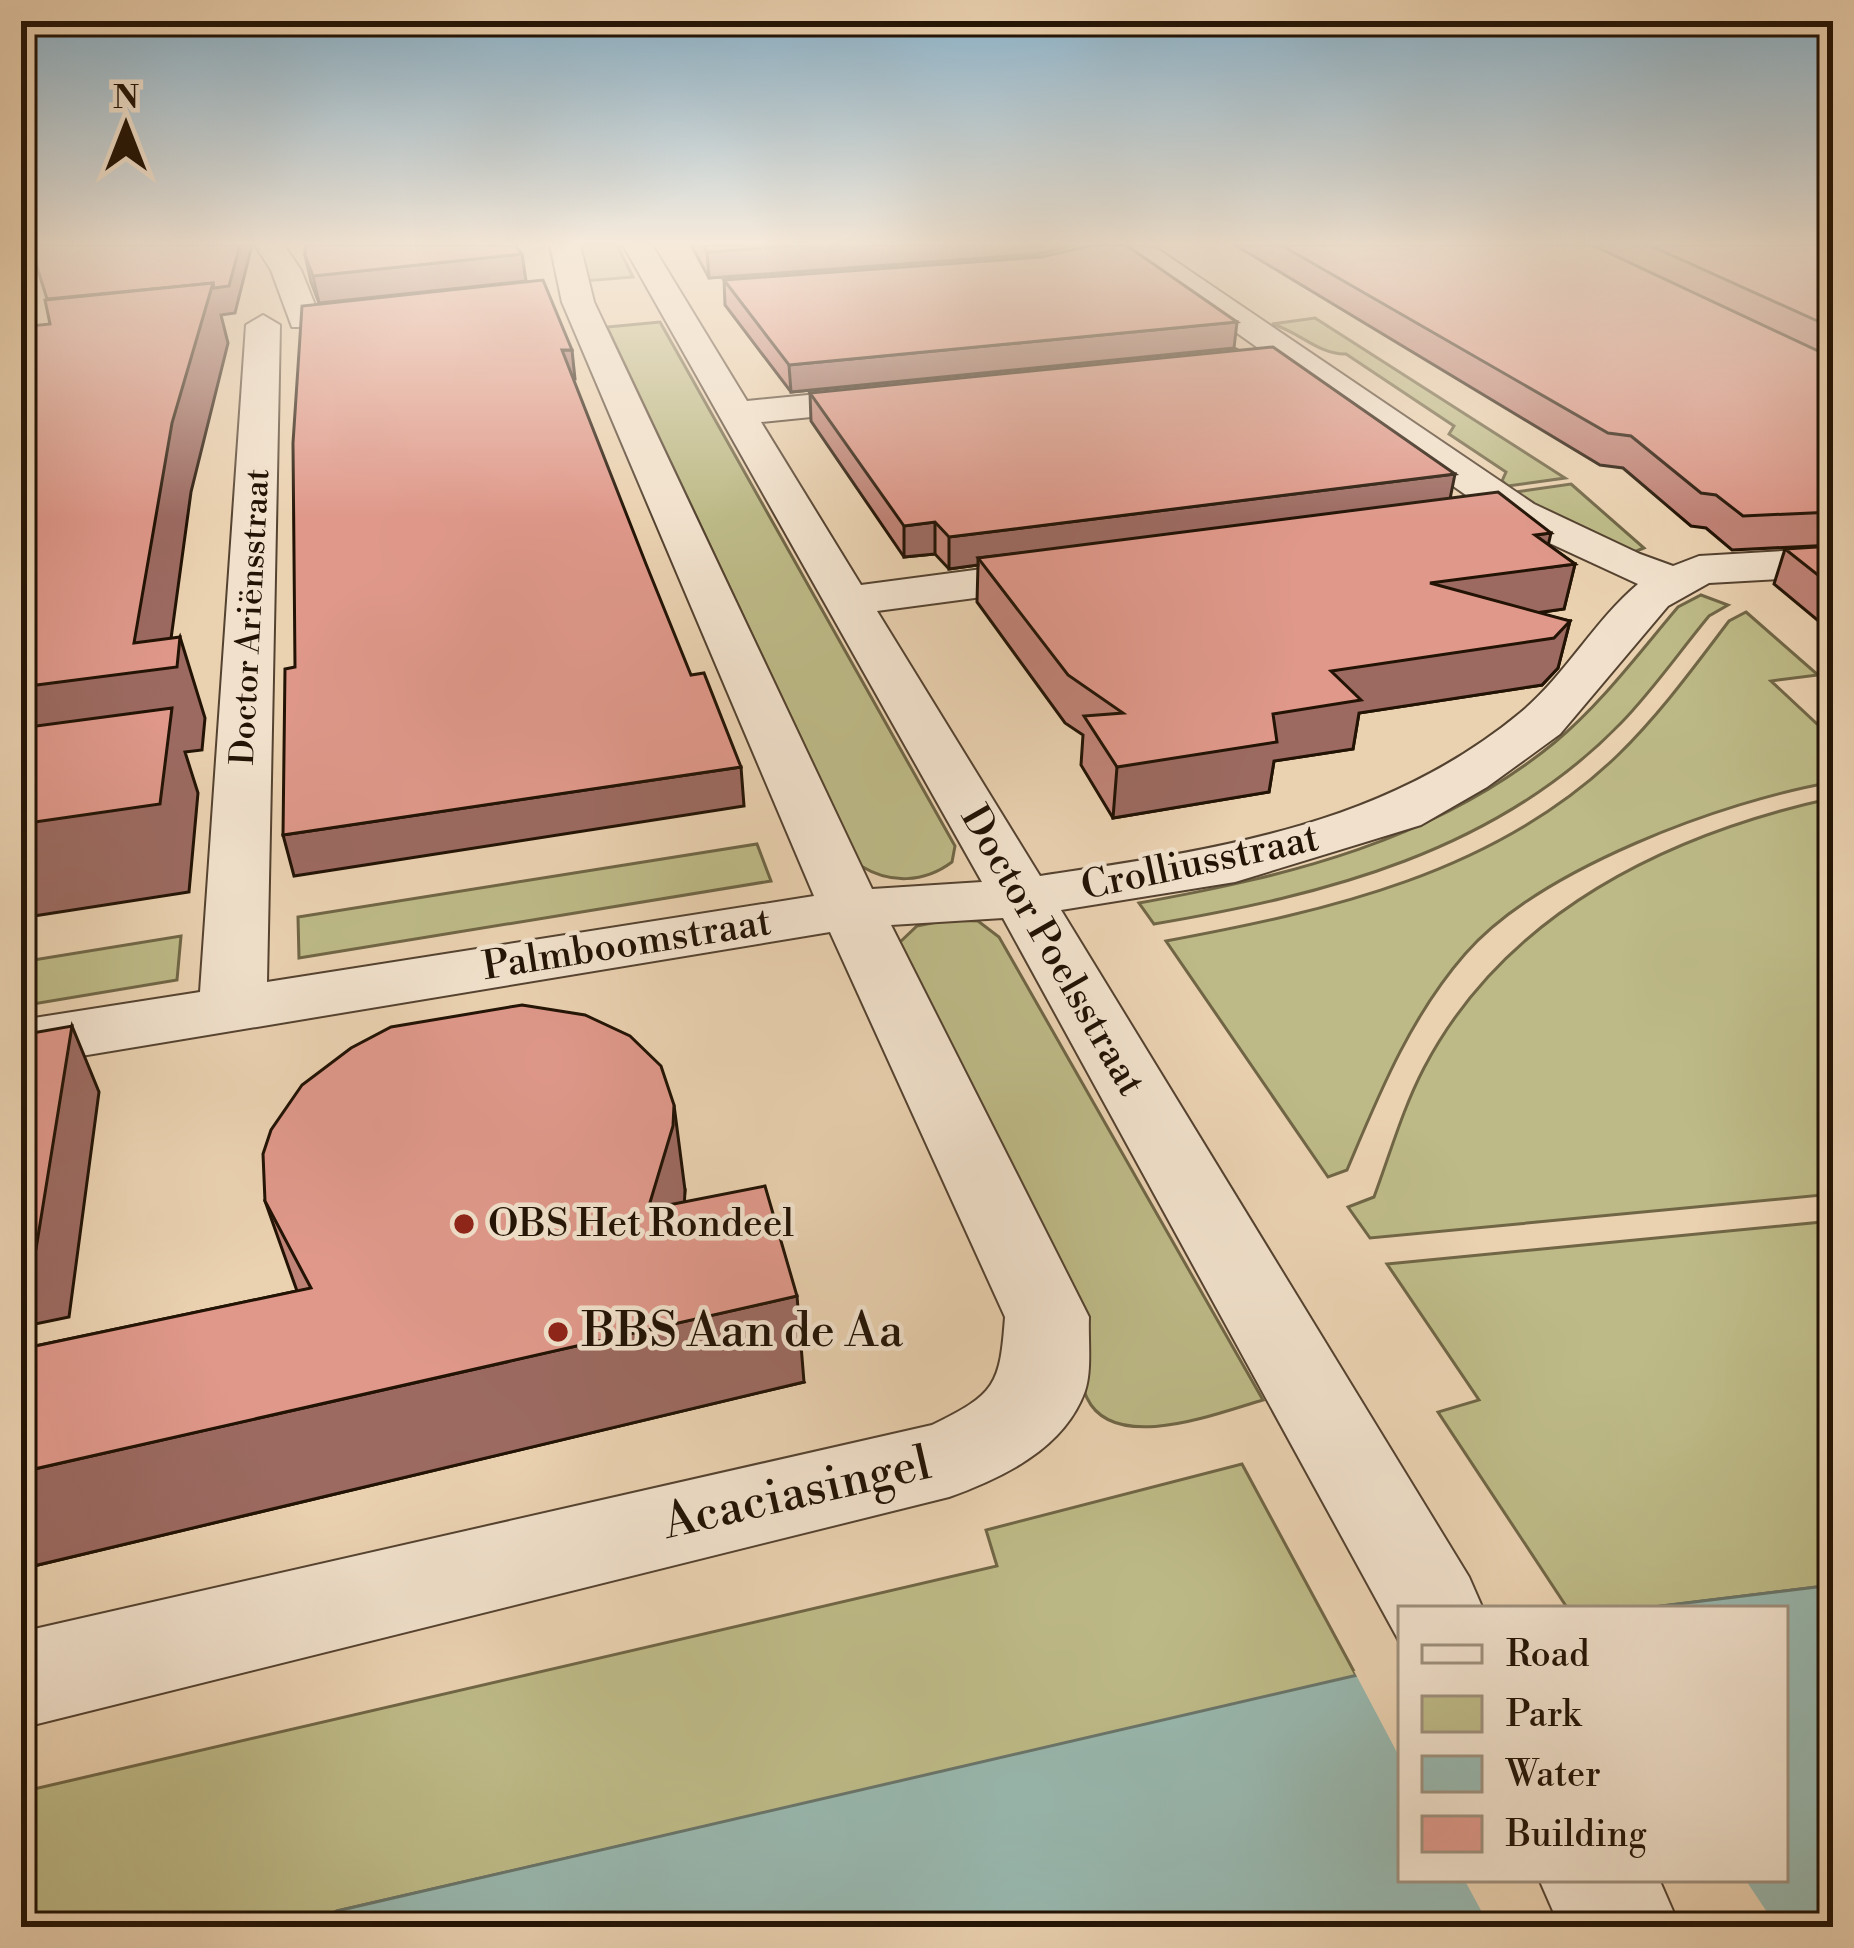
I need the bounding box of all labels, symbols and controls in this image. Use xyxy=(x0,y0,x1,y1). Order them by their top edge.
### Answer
north arrow xyxy=(66,66,186,186)
text: N xyxy=(113,78,139,119)
street label: Doctor Ariënsstraat xyxy=(223,468,279,766)
street label: Doctor Poelsstraat xyxy=(949,797,1155,1105)
street label: Crolliusstraat xyxy=(1077,814,1323,912)
street label: Palmboomstraat xyxy=(479,898,775,992)
place label: OBS Het Rondeel xyxy=(488,1200,794,1249)
marker: OBS Het Rondeel xyxy=(451,1211,477,1237)
place label: BBS Aan de Aa xyxy=(581,1302,904,1362)
marker: BBS Aan de Aa xyxy=(545,1319,571,1345)
street label: Acaciasingel xyxy=(656,1434,937,1554)
legend xyxy=(1398,1606,1788,1882)
text: Road xyxy=(1506,1633,1590,1678)
text: Park xyxy=(1506,1693,1583,1738)
text: Water xyxy=(1505,1753,1601,1798)
text: Building xyxy=(1505,1813,1647,1858)

